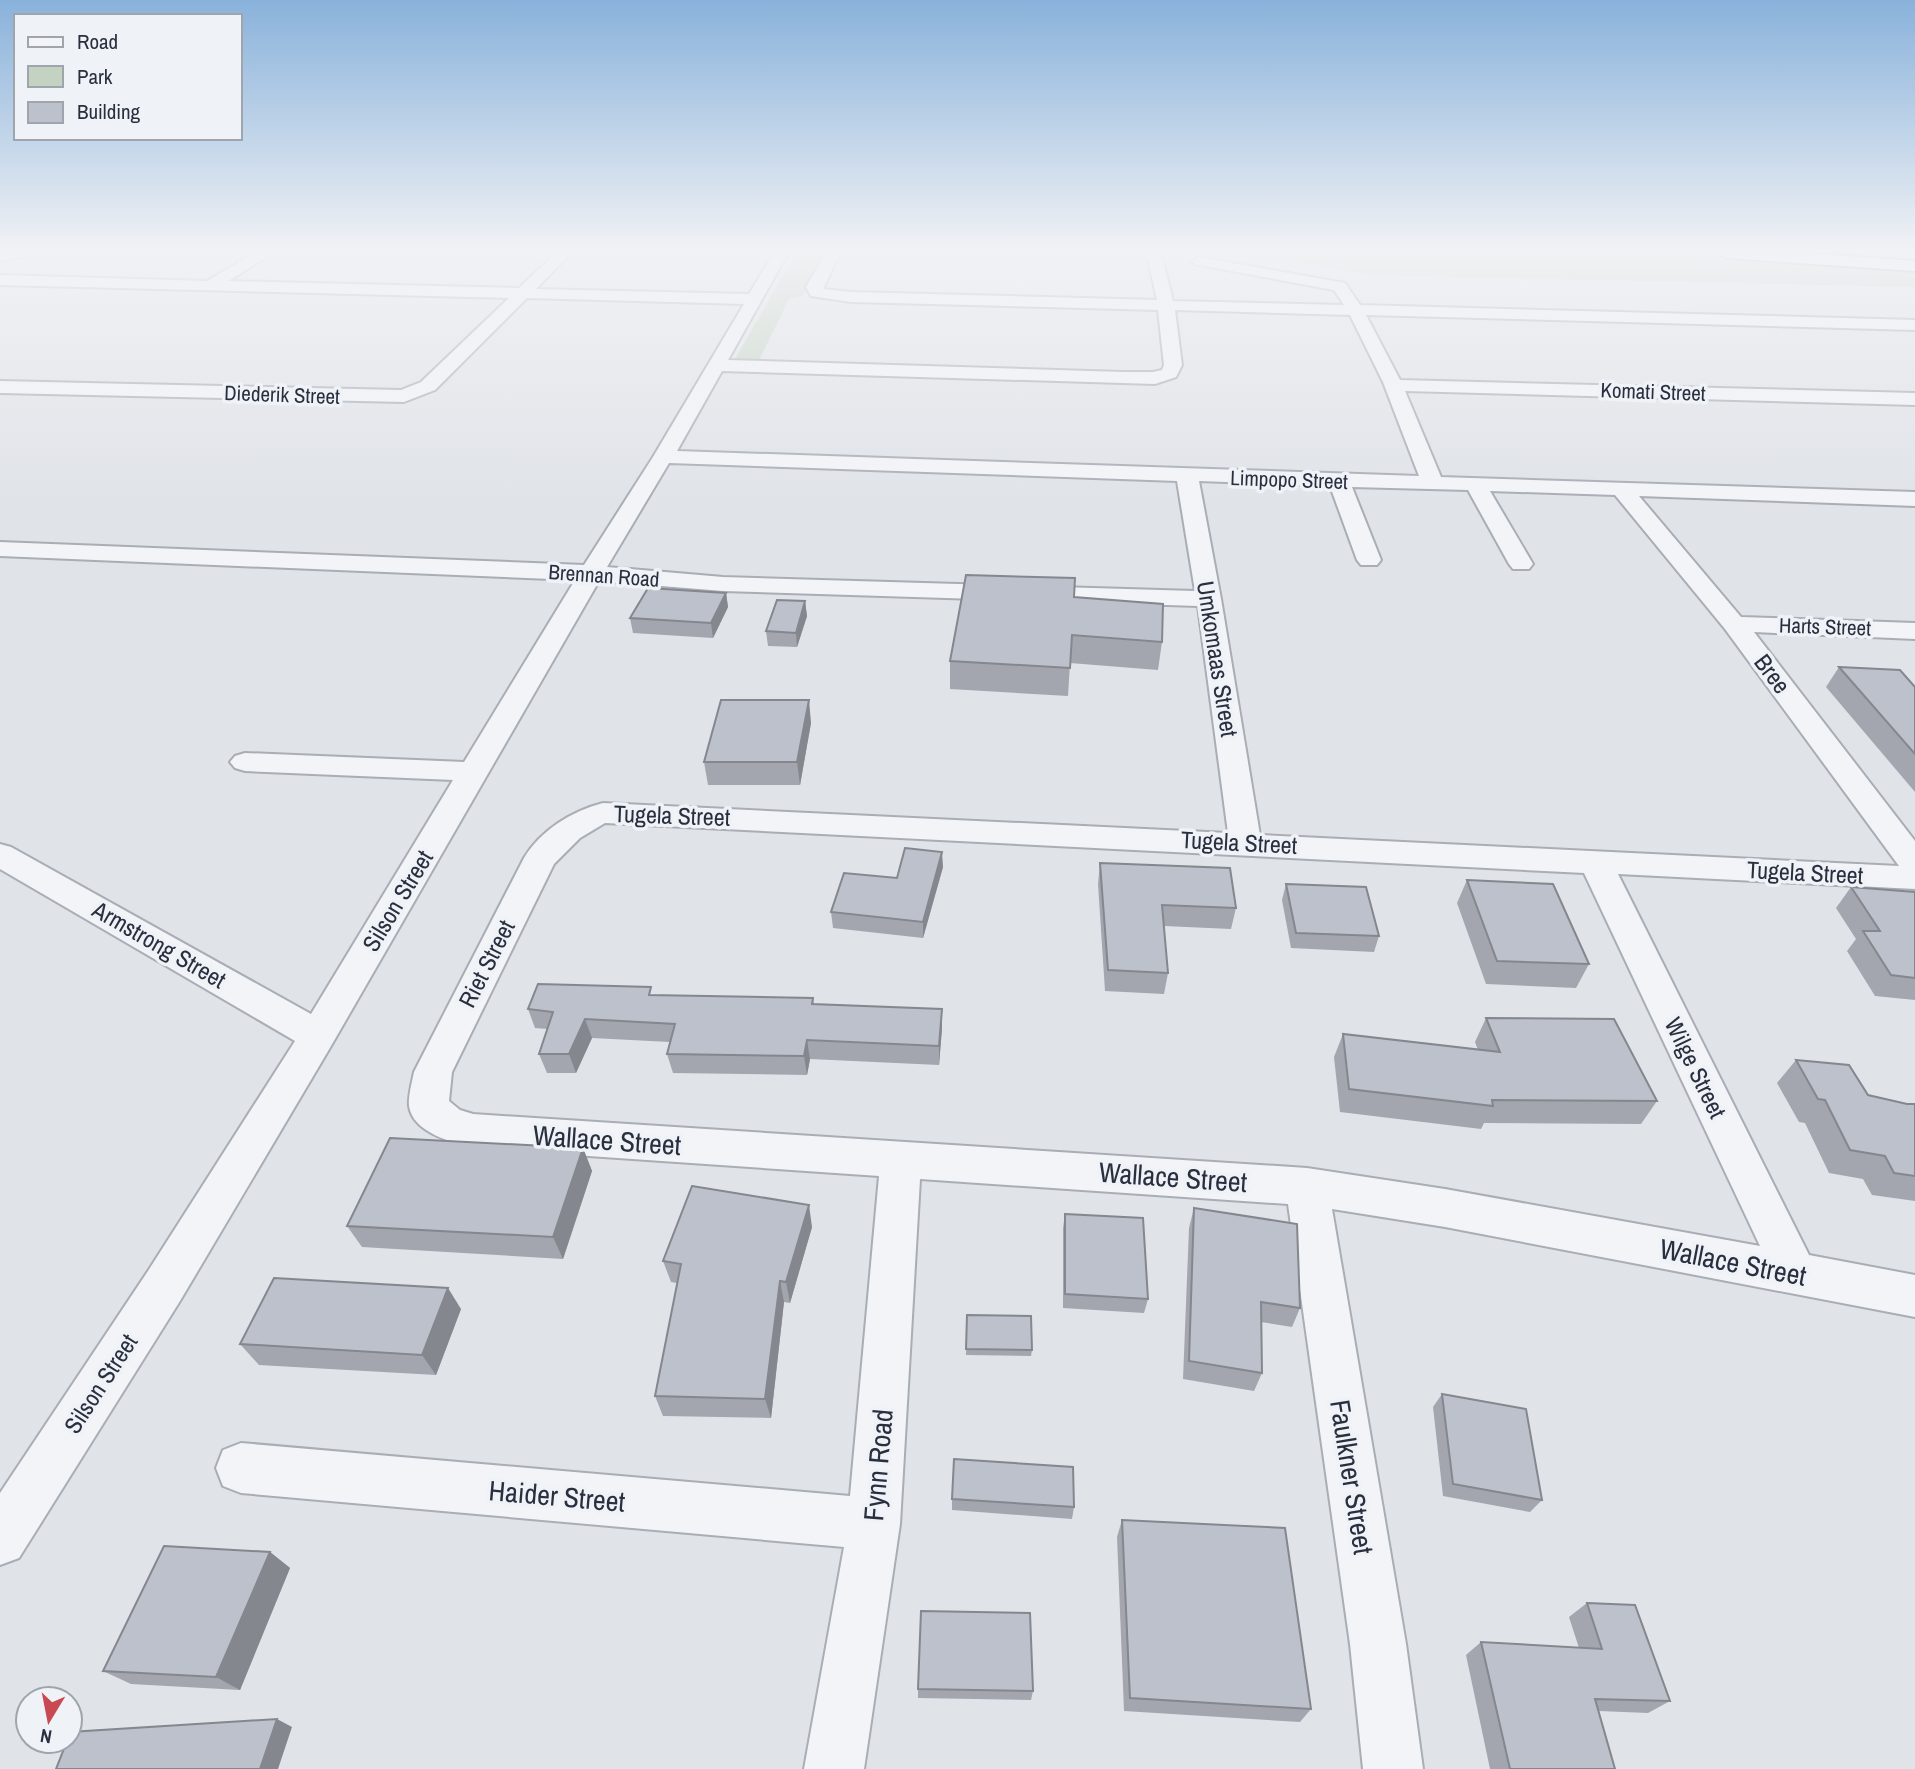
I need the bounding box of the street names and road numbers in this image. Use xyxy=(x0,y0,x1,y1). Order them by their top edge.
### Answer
street label: Komati Street xyxy=(1600,375,1706,408)
street label: Diederik Street xyxy=(224,378,341,411)
street label: Limpopo Street xyxy=(1230,463,1349,496)
street label: Brennan Road xyxy=(548,557,660,594)
street label: Umkomaas Street xyxy=(1190,579,1246,740)
street label: Harts Street xyxy=(1779,610,1872,643)
street label: Bree xyxy=(1748,647,1798,700)
street label: Tugela Street xyxy=(613,797,731,833)
street label: Tugela Street xyxy=(1180,823,1299,861)
street label: Silson Street xyxy=(354,844,440,957)
street label: Tugela Street xyxy=(1746,853,1865,891)
street label: Armstrong Street xyxy=(86,893,232,995)
street label: Riet Street xyxy=(450,914,522,1013)
street label: Wilge Street xyxy=(1658,1012,1734,1124)
street label: Wallace Street xyxy=(532,1116,682,1164)
street label: Wallace Street xyxy=(1098,1153,1248,1201)
street label: Wallace Street xyxy=(1657,1229,1809,1295)
street label: Silson Street xyxy=(56,1327,145,1439)
street label: Faulkner Street xyxy=(1321,1397,1383,1557)
street label: Fynn Road xyxy=(854,1407,902,1523)
street label: Haider Street xyxy=(487,1471,627,1521)

